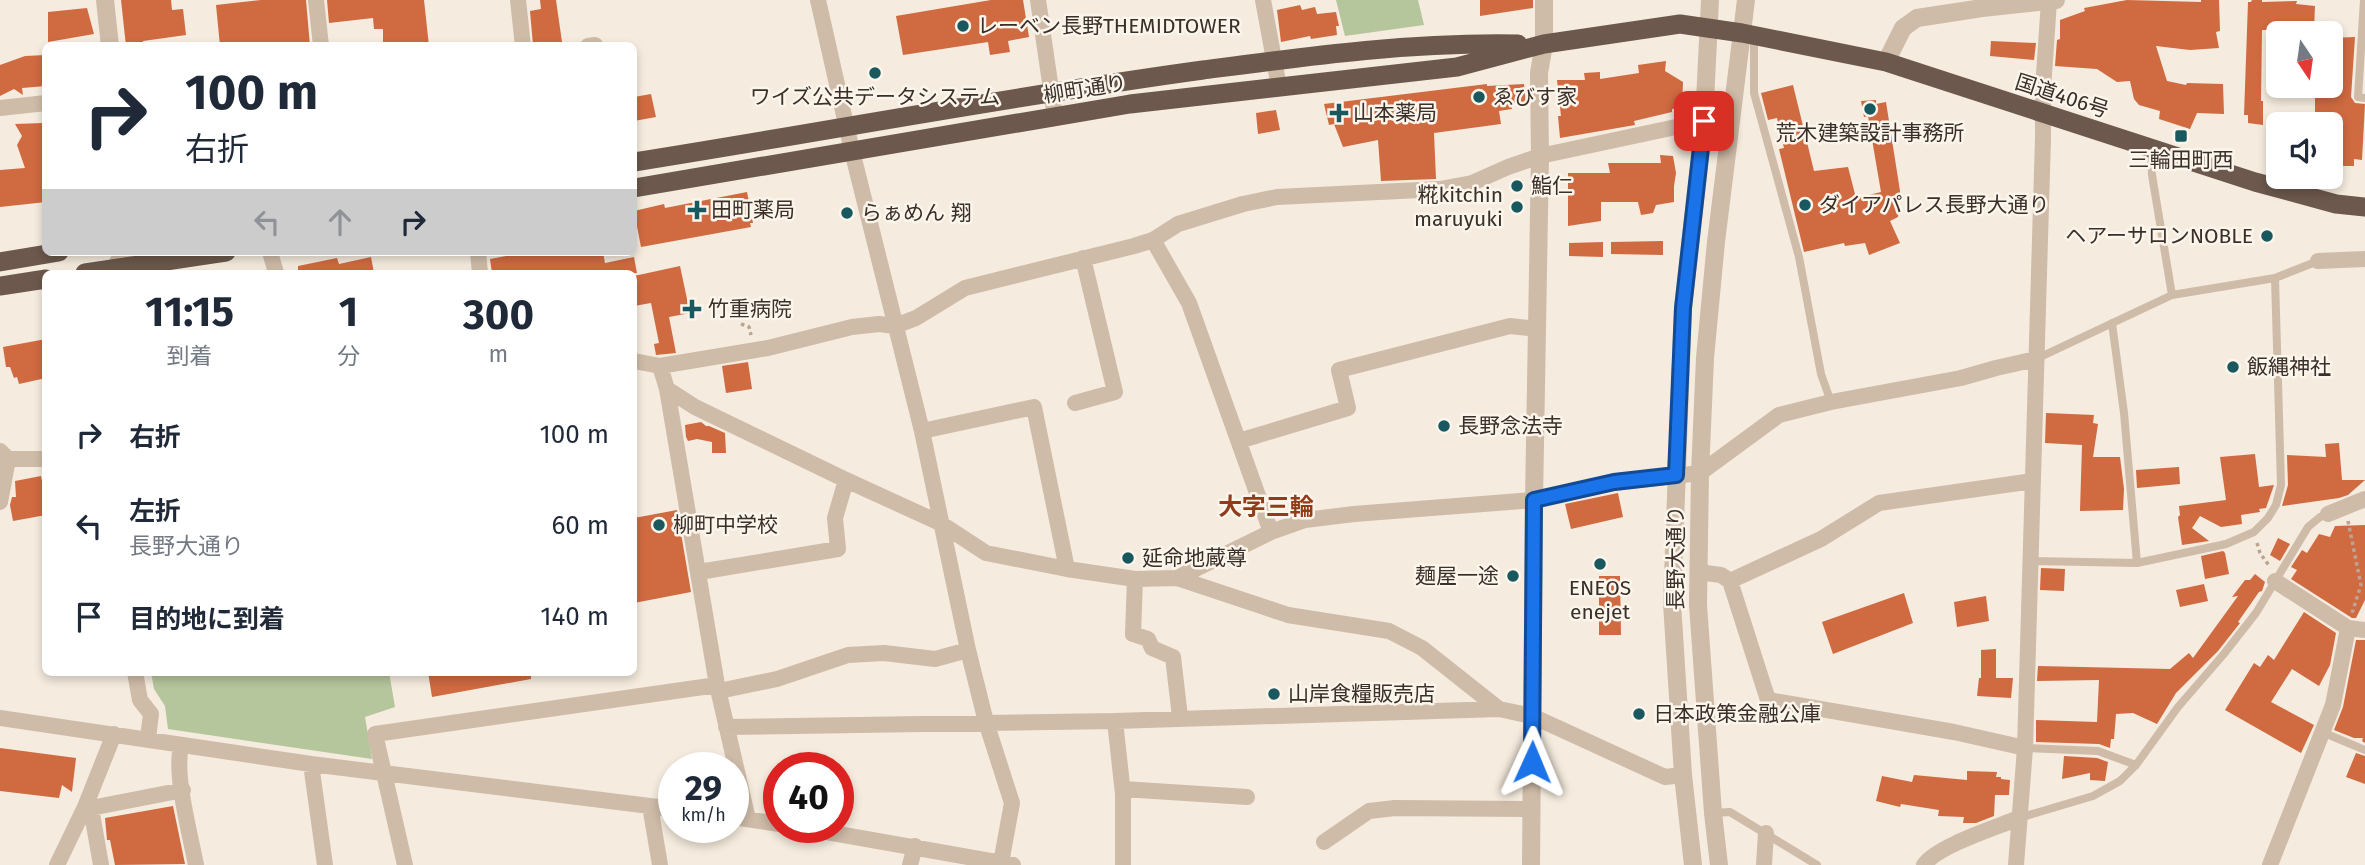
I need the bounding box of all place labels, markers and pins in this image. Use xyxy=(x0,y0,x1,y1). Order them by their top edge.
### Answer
place label: レーベン長野THEMIDTOWER xyxy=(977,13,1241,39)
marker: レーベン長野THEMIDTOWER xyxy=(955,18,971,34)
marker: ワイズ公共データシステム xyxy=(867,65,883,81)
place label: ワイズ公共データシステム xyxy=(750,84,1000,110)
place label: ゑびす家 xyxy=(1493,84,1577,110)
marker: ゑびす家 xyxy=(1471,89,1487,105)
pin xyxy=(1674,91,1734,151)
place label: 山本薬局 xyxy=(1353,100,1437,126)
marker: 荒木建築設計事務所 xyxy=(1862,101,1878,117)
marker: 山本薬局 xyxy=(1331,105,1347,121)
place label: 荒木建築設計事務所 xyxy=(1776,120,1965,146)
marker: 三輪田町西 xyxy=(2173,128,2189,144)
place label: 三輪田町西 xyxy=(2129,147,2234,173)
place label: 鮨仁 xyxy=(1531,173,1573,199)
marker: 鮨仁 xyxy=(1509,178,1525,194)
place label: 糀kitchin maruyuki xyxy=(1414,182,1503,232)
place label: ダイアパレス長野大通り xyxy=(1819,192,2050,218)
place label: 田町薬局 xyxy=(711,197,795,223)
marker: ダイアパレス長野大通り xyxy=(1797,197,1813,213)
marker: 糀kitchin maruyuki xyxy=(1509,199,1525,215)
place label: らぁめん 翔 xyxy=(861,200,972,226)
marker: 田町薬局 xyxy=(689,202,705,218)
marker: らぁめん 翔 xyxy=(839,205,855,221)
place label: ヘアーサロンNOBLE xyxy=(2065,223,2253,249)
marker: ヘアーサロンNOBLE xyxy=(2259,228,2275,244)
place label: 竹重病院 xyxy=(708,296,792,322)
marker: 竹重病院 xyxy=(682,299,702,319)
place label: 飯縄神社 xyxy=(2247,354,2331,380)
marker: 飯縄神社 xyxy=(2225,359,2241,375)
place label: 長野念法寺 xyxy=(1458,413,1563,439)
marker: 長野念法寺 xyxy=(1436,418,1452,434)
place label: 柳町中学校 xyxy=(673,512,778,538)
marker: 柳町中学校 xyxy=(651,517,667,533)
place label: 延命地蔵尊 xyxy=(1142,545,1247,571)
marker: 延命地蔵尊 xyxy=(1120,550,1136,566)
marker: ENEOS enejet xyxy=(1592,556,1608,572)
place label: 麺屋一途 xyxy=(1415,563,1499,589)
marker: 麺屋一途 xyxy=(1505,568,1521,584)
place label: ENEOS enejet xyxy=(1569,575,1631,625)
place label: 山岸食糧販売店 xyxy=(1288,681,1435,707)
marker: 山岸食糧販売店 xyxy=(1266,686,1282,702)
place label: 日本政策金融公庫 xyxy=(1653,701,1821,727)
marker: 日本政策金融公庫 xyxy=(1631,706,1647,722)

